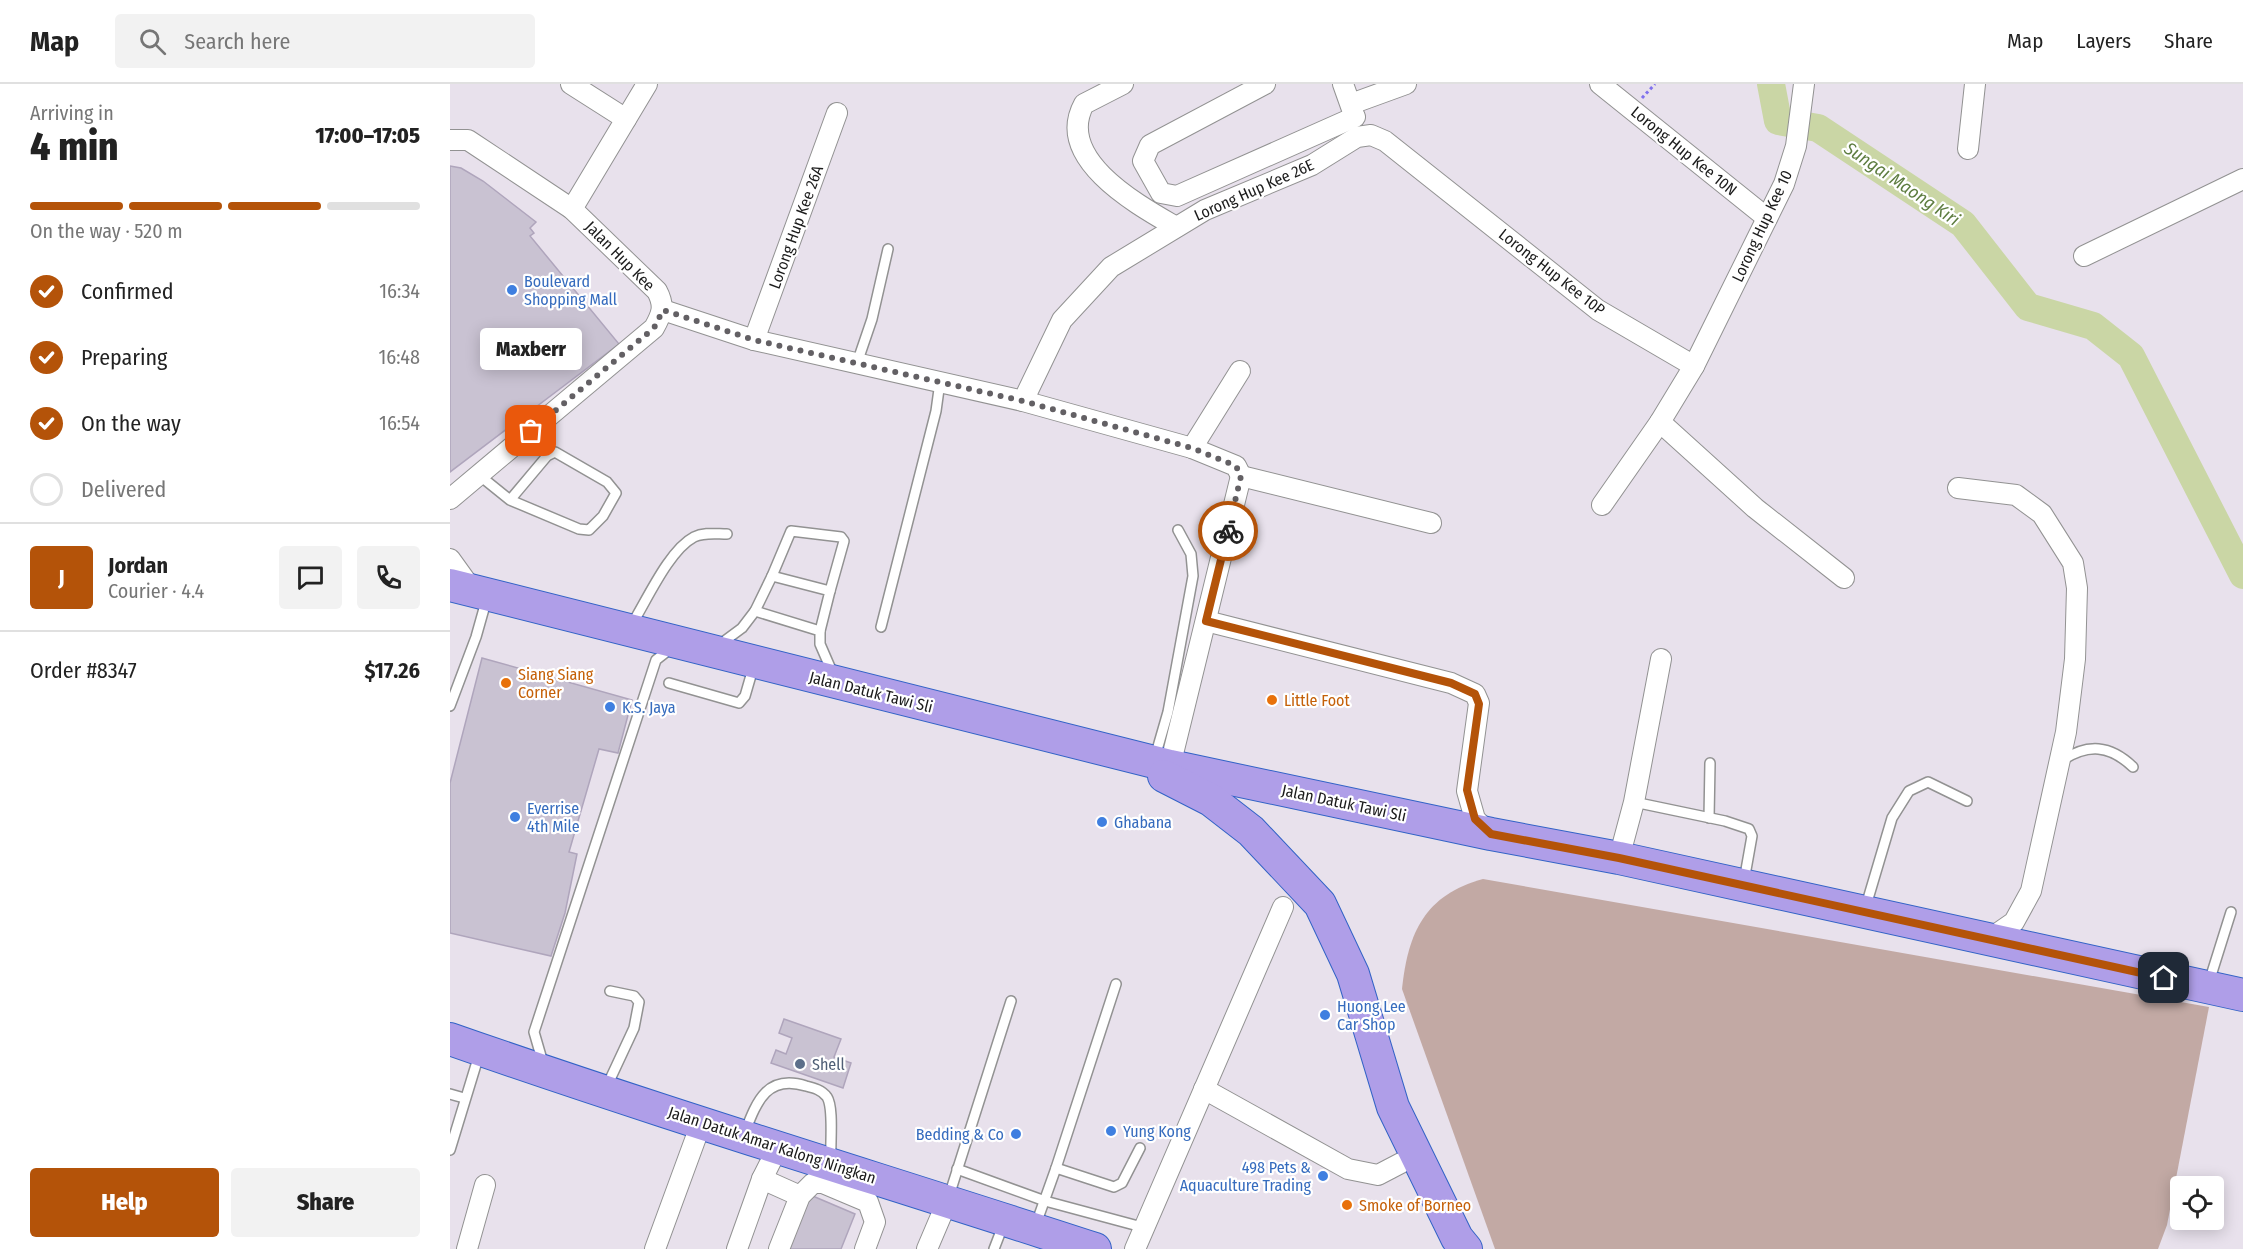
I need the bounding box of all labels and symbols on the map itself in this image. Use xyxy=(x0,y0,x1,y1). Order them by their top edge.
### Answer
street label: Lorong Hup Kee 10N xyxy=(1627,102,1741,200)
water label: Sungai Maong Kiri xyxy=(1839,137,1964,231)
street label: Lorong Hup Kee 26E xyxy=(1191,155,1317,225)
street label: Lorong Hup Kee 26A xyxy=(765,162,827,291)
street label: Lorong Hup Kee 10 xyxy=(1728,167,1796,285)
street label: Jalan Hup Kee xyxy=(581,217,659,295)
street label: Lorong Hup Kee 10P xyxy=(1495,225,1609,319)
place label: Boulevard Shopping Mall xyxy=(524,272,617,309)
marker: Boulevard Shopping Mall xyxy=(505,283,519,297)
callout: Maxberr xyxy=(480,329,582,371)
pin xyxy=(505,405,556,456)
courier xyxy=(1198,501,1258,561)
place label: Siang Siang Corner xyxy=(518,665,594,702)
street label: Jalan Datuk Tawi Sli xyxy=(807,667,935,717)
marker: Siang Siang Corner xyxy=(499,676,513,690)
place label: Little Foot xyxy=(1284,691,1351,710)
marker: Little Foot xyxy=(1265,693,1279,707)
place label: K.S. Jaya xyxy=(622,698,676,717)
marker: K.S. Jaya xyxy=(603,700,617,714)
street label: Jalan Datuk Tawi Sli xyxy=(1280,781,1408,825)
place label: Everrise 4th Mile xyxy=(527,799,580,836)
marker: Everrise 4th Mile xyxy=(508,810,522,824)
place label: Ghabana xyxy=(1114,813,1172,832)
marker: Ghabana xyxy=(1095,815,1109,829)
pin xyxy=(2138,952,2189,1003)
place label: Huong Lee Car Shop xyxy=(1337,997,1406,1034)
marker: Huong Lee Car Shop xyxy=(1318,1008,1332,1022)
place label: Shell xyxy=(812,1055,845,1074)
marker: Shell xyxy=(793,1057,807,1071)
street label: Jalan Datuk Amar Kalong Ningkan xyxy=(666,1102,878,1188)
place label: Yung Kong xyxy=(1123,1122,1191,1141)
marker: Yung Kong xyxy=(1104,1124,1118,1138)
place label: Bedding & Co xyxy=(916,1125,1004,1144)
marker: Bedding & Co xyxy=(1009,1127,1023,1141)
place label: 498 Pets & Aquaculture Trading xyxy=(1180,1158,1311,1195)
marker: 498 Pets & Aquaculture Trading xyxy=(1316,1169,1330,1183)
place label: Smoke of Borneo xyxy=(1359,1196,1471,1215)
marker: Smoke of Borneo xyxy=(1340,1198,1354,1212)

